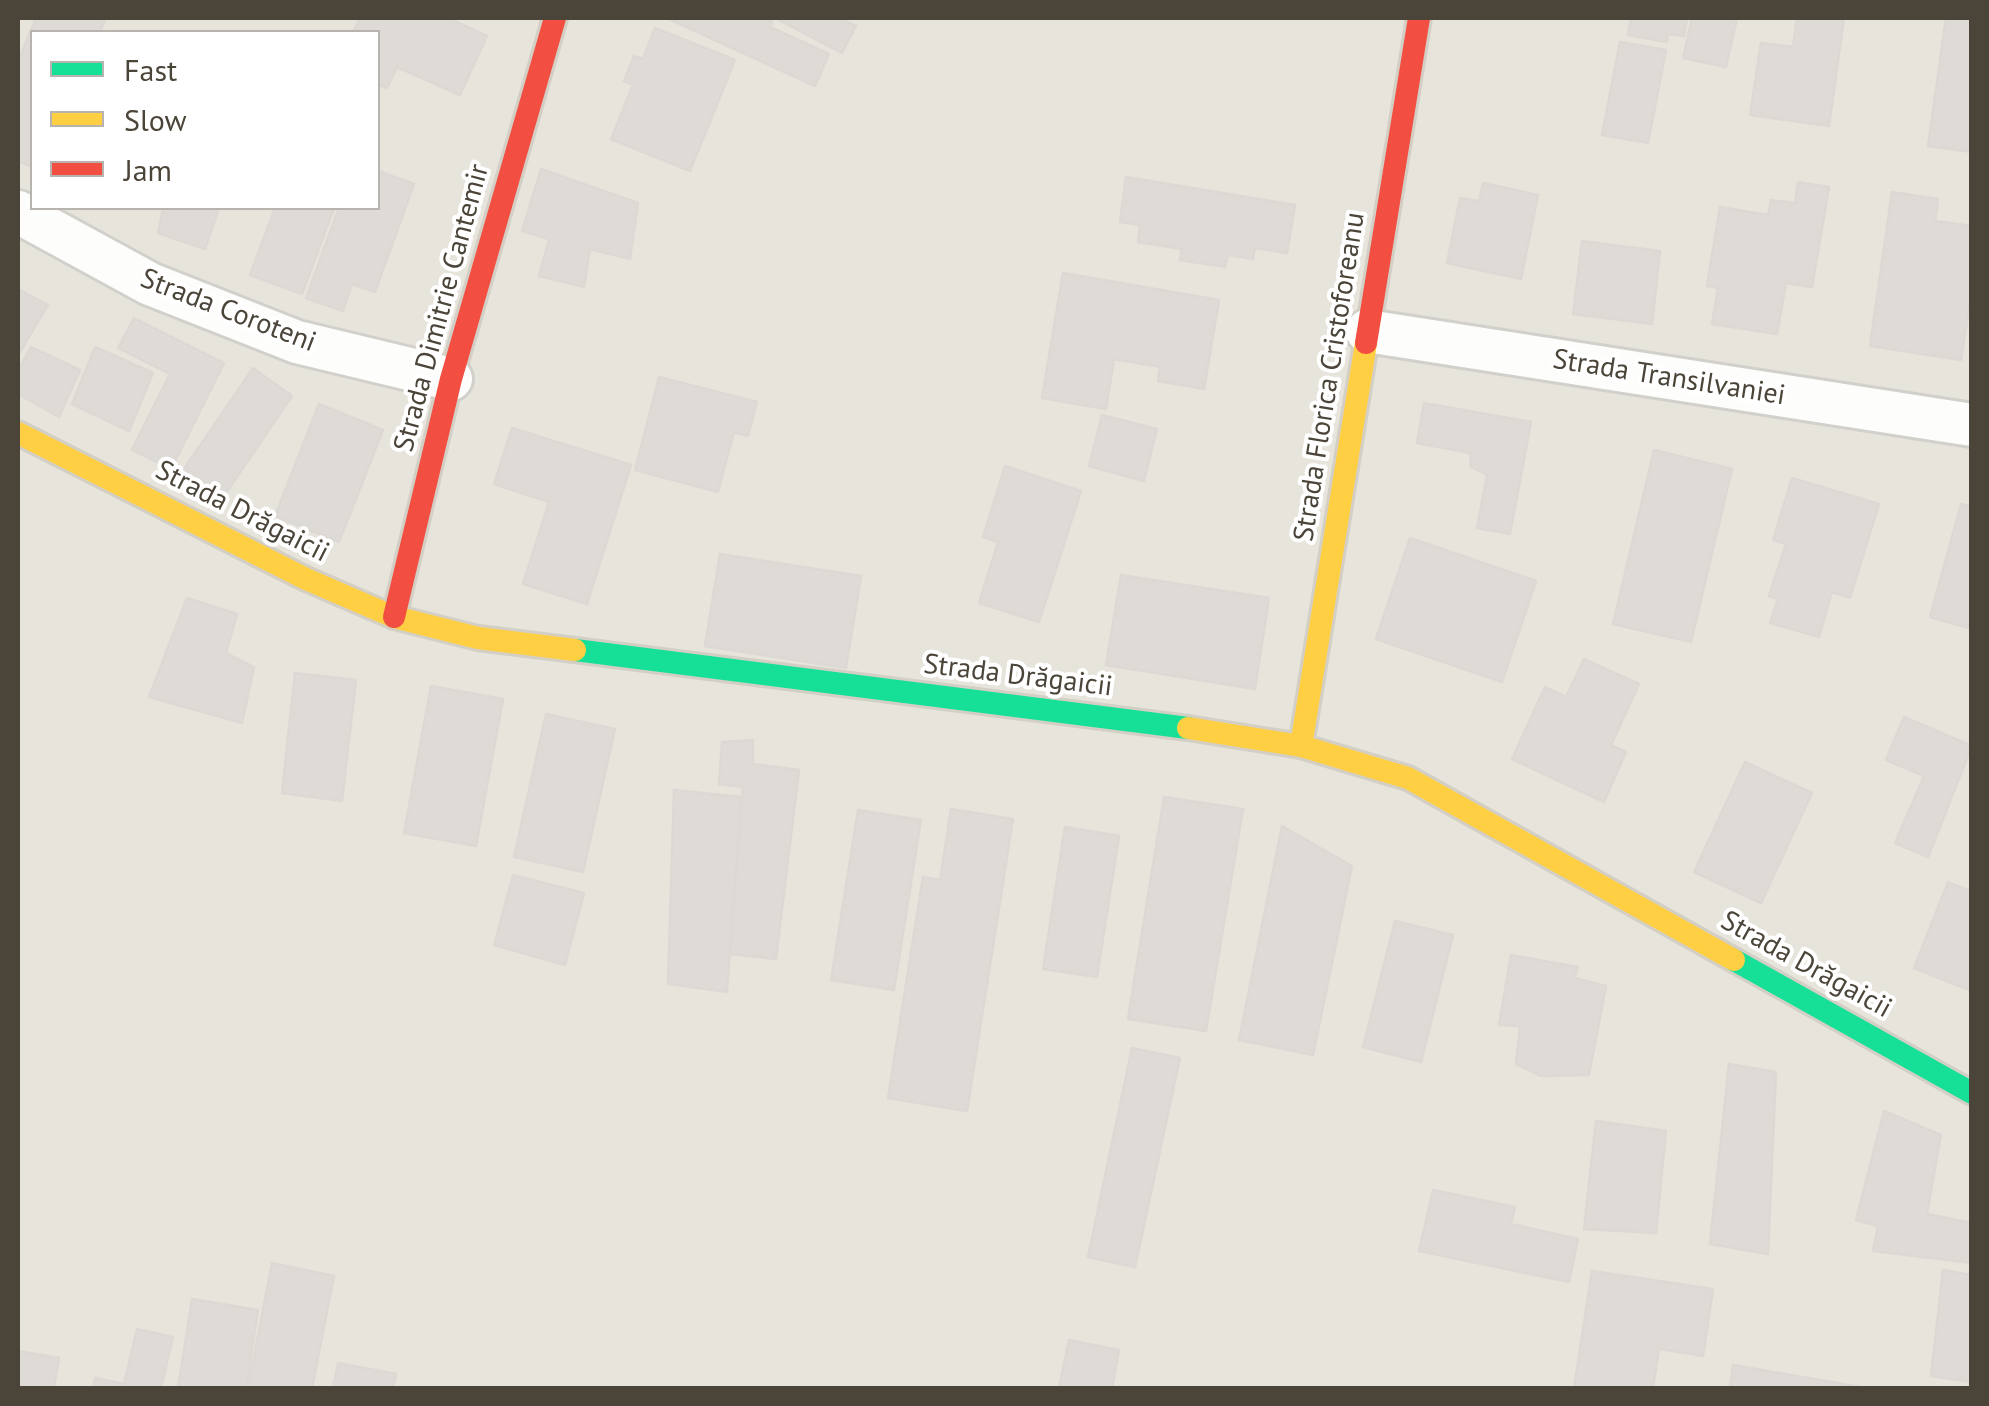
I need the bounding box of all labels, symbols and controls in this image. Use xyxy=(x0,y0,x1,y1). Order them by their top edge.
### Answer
legend xyxy=(30,30,380,210)
text: Fast xyxy=(124,50,177,89)
text: Slow xyxy=(124,100,187,139)
text: Jam xyxy=(124,150,172,189)
street label: Strada Dimitrie Cantemir xyxy=(387,161,497,455)
street label: Strada Florica Cristoforeanu xyxy=(1287,210,1373,544)
street label: Strada Coroteni xyxy=(136,262,320,360)
street label: Strada Transilvaniei xyxy=(1550,343,1788,413)
street label: Strada Drăgaicii xyxy=(150,454,334,570)
street label: Strada Drăgaicii xyxy=(922,648,1114,704)
street label: Strada Drăgaicii xyxy=(1715,904,1897,1026)

